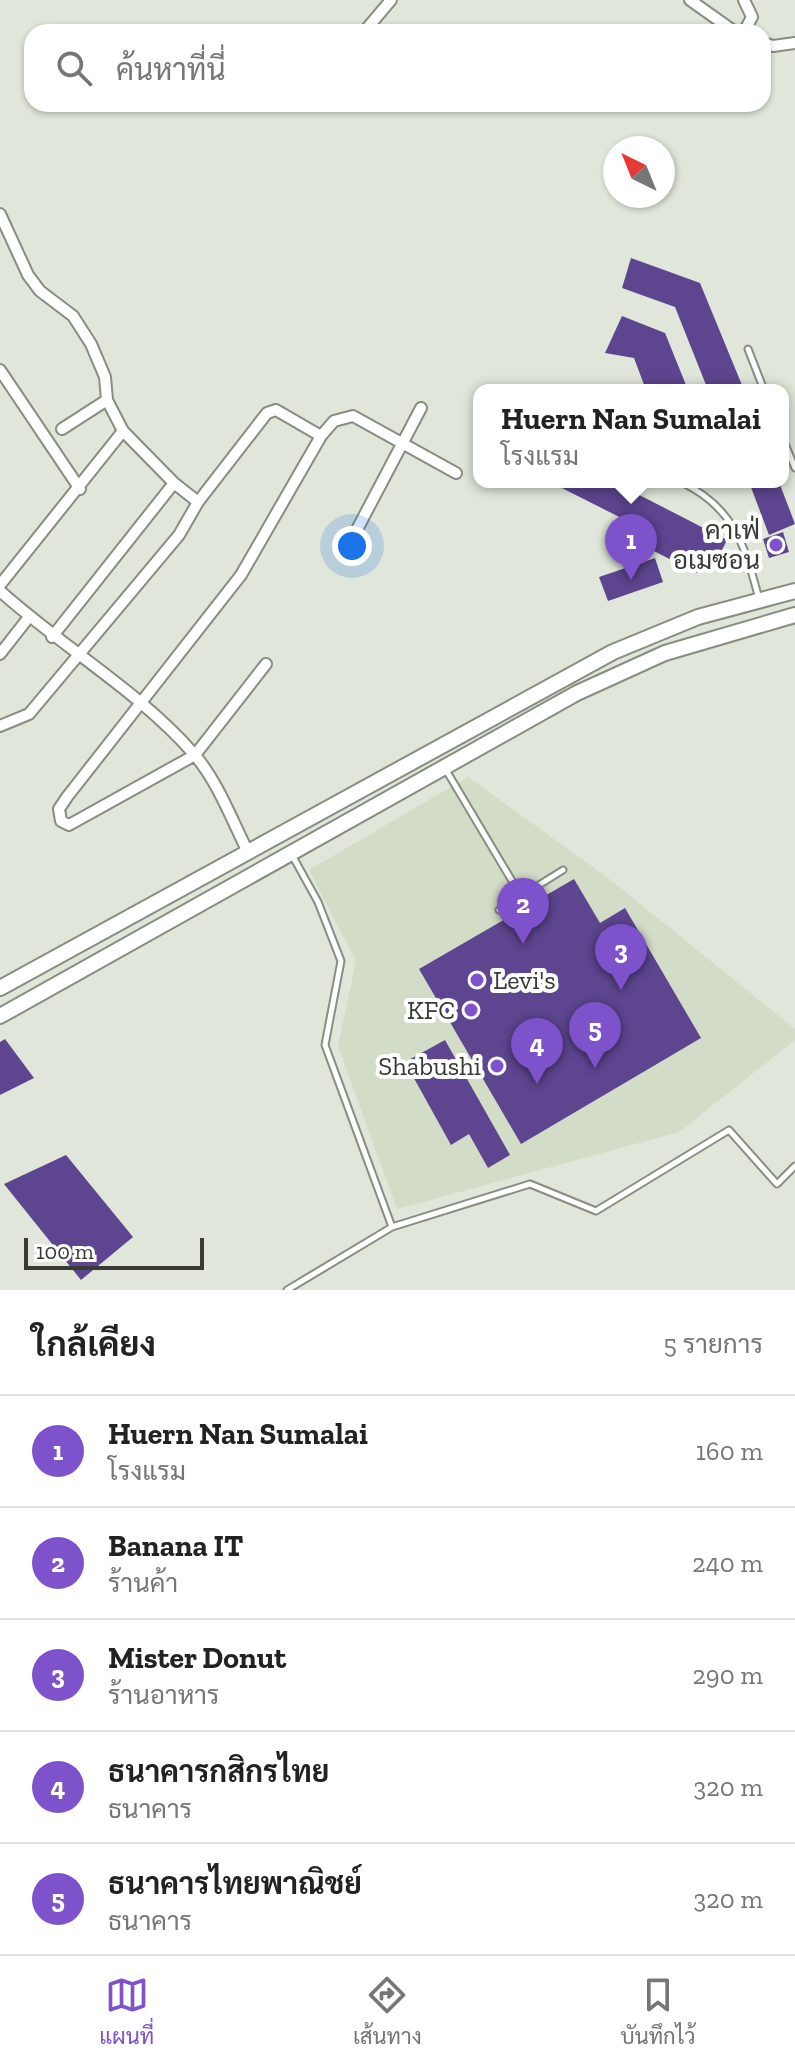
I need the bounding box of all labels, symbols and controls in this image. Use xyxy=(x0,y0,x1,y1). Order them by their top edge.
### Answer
search box xyxy=(24,24,771,112)
icon: search xyxy=(52,46,96,90)
text: ค้นหาที่นี่ xyxy=(116,52,226,88)
north arrow xyxy=(603,136,675,208)
popup xyxy=(473,384,789,488)
text: Huern Nan Sumalai xyxy=(501,401,761,437)
text: โรงแรม xyxy=(501,440,579,472)
pin: 1 xyxy=(605,514,657,580)
place label: คาเฟ่ อเมซอน xyxy=(673,514,760,576)
your location xyxy=(332,526,372,566)
marker: คาเฟ่ อเมซอน xyxy=(767,536,785,554)
pin: 2 xyxy=(497,878,549,944)
pin: 3 xyxy=(595,924,647,990)
place label: Levi's xyxy=(493,964,556,996)
marker: Levi's xyxy=(468,971,486,989)
place label: KFC xyxy=(407,994,455,1026)
marker: KFC xyxy=(462,1001,480,1019)
pin: 5 xyxy=(569,1002,621,1068)
pin: 4 xyxy=(511,1018,563,1084)
place label: Shabushi xyxy=(378,1050,481,1082)
marker: Shabushi xyxy=(488,1057,506,1075)
scale bar xyxy=(24,1234,204,1270)
text: 100 m xyxy=(36,1238,94,1265)
text: ใกล้เคียง xyxy=(32,1324,156,1365)
text: 5 รายการ xyxy=(664,1328,763,1360)
text: Huern Nan Sumalai xyxy=(108,1416,368,1452)
text: 1 xyxy=(53,1435,63,1467)
text: 160 m xyxy=(696,1435,763,1467)
text: โรงแรม xyxy=(108,1455,186,1487)
text: Banana IT xyxy=(108,1528,243,1564)
text: 2 xyxy=(51,1547,65,1579)
text: 240 m xyxy=(692,1547,763,1579)
text: ร้านค้า xyxy=(108,1567,178,1599)
text: Mister Donut xyxy=(108,1640,286,1676)
text: 3 xyxy=(51,1659,65,1691)
text: 290 m xyxy=(692,1659,763,1691)
text: ร้านอาหาร xyxy=(108,1679,219,1711)
text: ธนาคารกสิกรไทย xyxy=(108,1754,329,1790)
text: 4 xyxy=(51,1771,65,1803)
text: 320 m xyxy=(694,1771,763,1803)
text: ธนาคาร xyxy=(108,1793,192,1825)
text: ธนาคารไทยพาณิชย์ xyxy=(108,1866,362,1902)
text: 5 xyxy=(51,1883,65,1915)
text: 320 m xyxy=(694,1883,763,1915)
text: ธนาคาร xyxy=(108,1905,192,1937)
tab: แผนที่ xyxy=(99,1973,154,2050)
tab: เส้นทาง xyxy=(353,1973,422,2050)
tab: บันทึกไว้ xyxy=(620,1973,696,2050)

